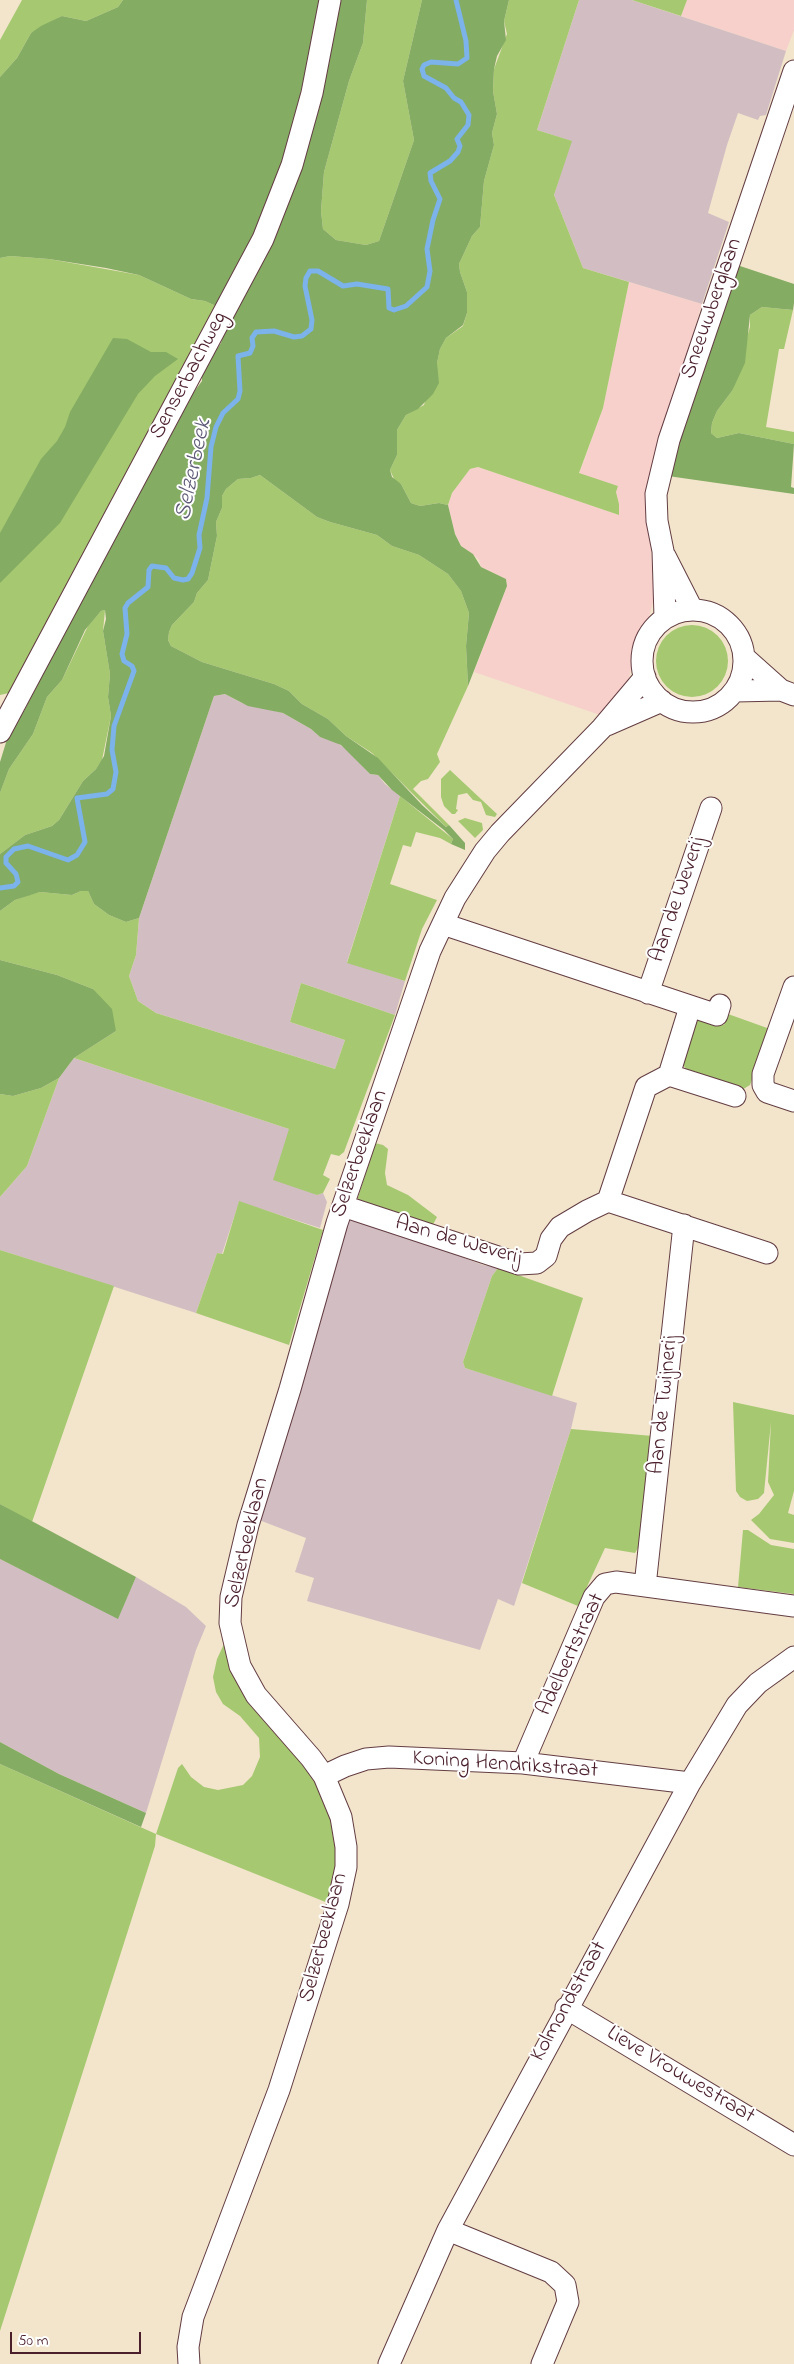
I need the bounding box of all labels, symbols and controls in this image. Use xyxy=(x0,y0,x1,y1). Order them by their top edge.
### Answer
street label: Sneeuwberglaan xyxy=(677,235,749,383)
street label: Senserbachweg xyxy=(145,308,235,444)
water label: Selzerbeek xyxy=(170,417,220,523)
street label: Aan de Weverij xyxy=(645,834,713,966)
street label: Selzerbeeklaan xyxy=(327,1087,395,1221)
street label: Aan de Weverij xyxy=(392,1211,524,1273)
street label: Aan de Twijnerij xyxy=(645,1334,685,1476)
street label: Selzerbeeklaan xyxy=(220,1475,276,1611)
street label: Adelbertstraat xyxy=(532,1590,612,1720)
street label: Koning Hendrikstraat xyxy=(411,1746,599,1786)
street label: Selzerbeeklaan xyxy=(295,1870,355,2006)
street label: Kolmondstraat xyxy=(526,1937,614,2067)
street label: Lieve Vrouwestraat xyxy=(601,2021,759,2131)
scale bar xyxy=(12,2322,144,2354)
text: 50 m xyxy=(18,2330,48,2352)

